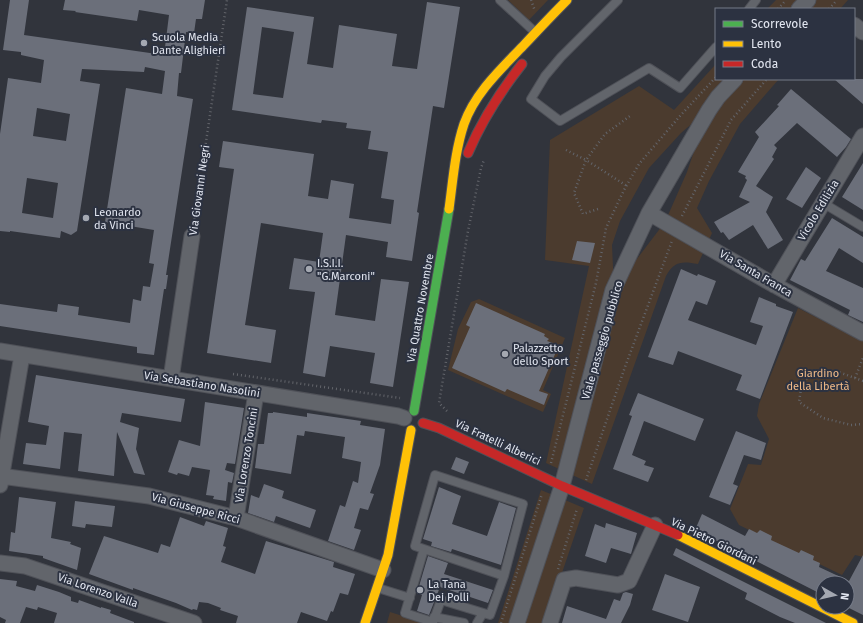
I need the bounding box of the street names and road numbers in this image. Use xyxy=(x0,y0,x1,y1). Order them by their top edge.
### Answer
street label: Via Giovanni Negri xyxy=(187,144,212,236)
street label: Vicolo Edilizia xyxy=(795,177,842,243)
street label: Via Santa Franca xyxy=(717,247,794,300)
street label: Via Quattro Novembre xyxy=(405,253,436,364)
street label: Viale passeggio pubblico xyxy=(579,279,626,401)
street label: Via Sebastiano Nasolini xyxy=(143,369,261,400)
street label: Via Lorenzo Toncini xyxy=(233,407,260,504)
street label: Via Fratelli Alberici xyxy=(453,417,543,468)
street label: Via Giuseppe Ricci xyxy=(150,490,241,527)
street label: Via Pietro Giordani xyxy=(669,515,759,568)
street label: Via Lorenzo Valla xyxy=(56,571,140,610)

